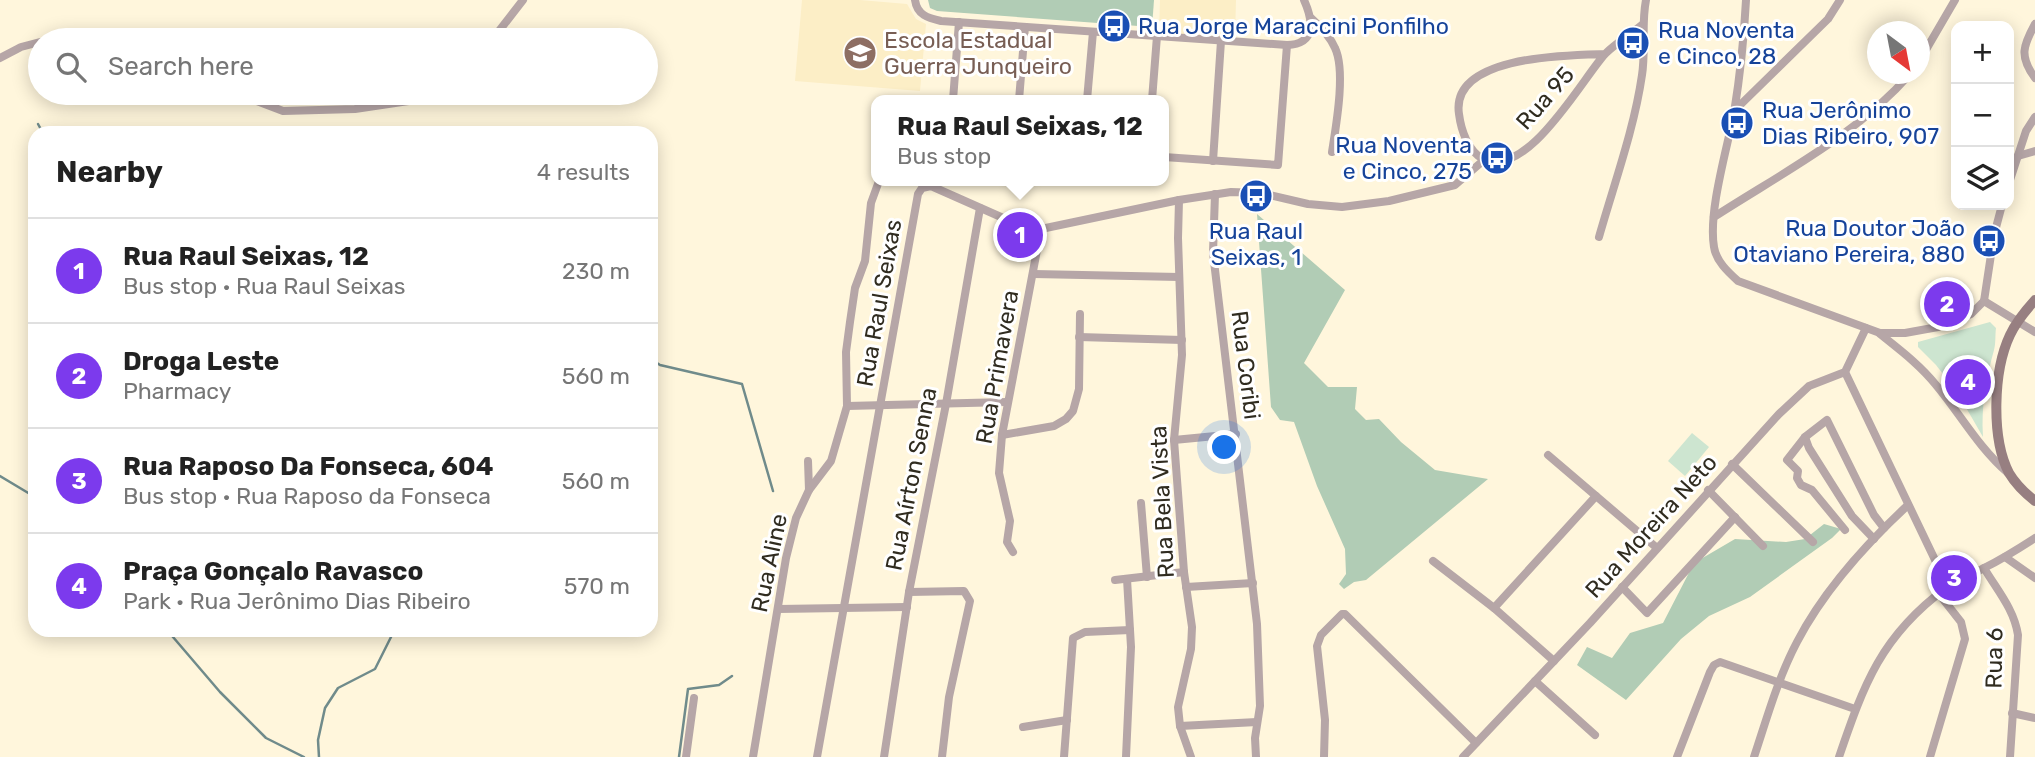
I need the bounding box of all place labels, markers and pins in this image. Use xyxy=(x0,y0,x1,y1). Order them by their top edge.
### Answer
bus stop icon: Rua Jorge Maraccini Ponfilho xyxy=(1095,7,1133,45)
place label: Rua Jorge Maraccini Ponfilho xyxy=(1138,12,1449,40)
place label: Rua Noventa e Cinco, 28 xyxy=(1658,16,1795,70)
bus stop icon: Rua Noventa e Cinco, 28 xyxy=(1614,24,1652,62)
place label: Escola Estadual Guerra Junqueiro xyxy=(884,26,1072,80)
school or university icon: Escola Estadual Guerra Junqueiro xyxy=(841,34,879,72)
place label: Rua Jerônimo Dias Ribeiro, 907 xyxy=(1762,96,1939,150)
bus stop icon: Rua Jerônimo Dias Ribeiro, 907 xyxy=(1718,104,1756,142)
place label: Rua Noventa e Cinco, 275 xyxy=(1335,131,1472,185)
bus stop icon: Rua Noventa e Cinco, 275 xyxy=(1478,139,1516,177)
bus stop icon: Rua Raul Seixas, 1 xyxy=(1237,177,1275,215)
pin: 1 xyxy=(997,209,1043,261)
place label: Rua Doutor João Otaviano Pereira, 880 xyxy=(1733,214,1965,268)
place label: Rua Raul Seixas, 1 xyxy=(1209,217,1303,271)
bus stop icon: Rua Doutor João Otaviano Pereira, 880 xyxy=(1970,222,2008,260)
pin: 2 xyxy=(1924,278,1970,330)
pin: 4 xyxy=(1945,356,1991,408)
pin: 3 xyxy=(1931,552,1977,604)

